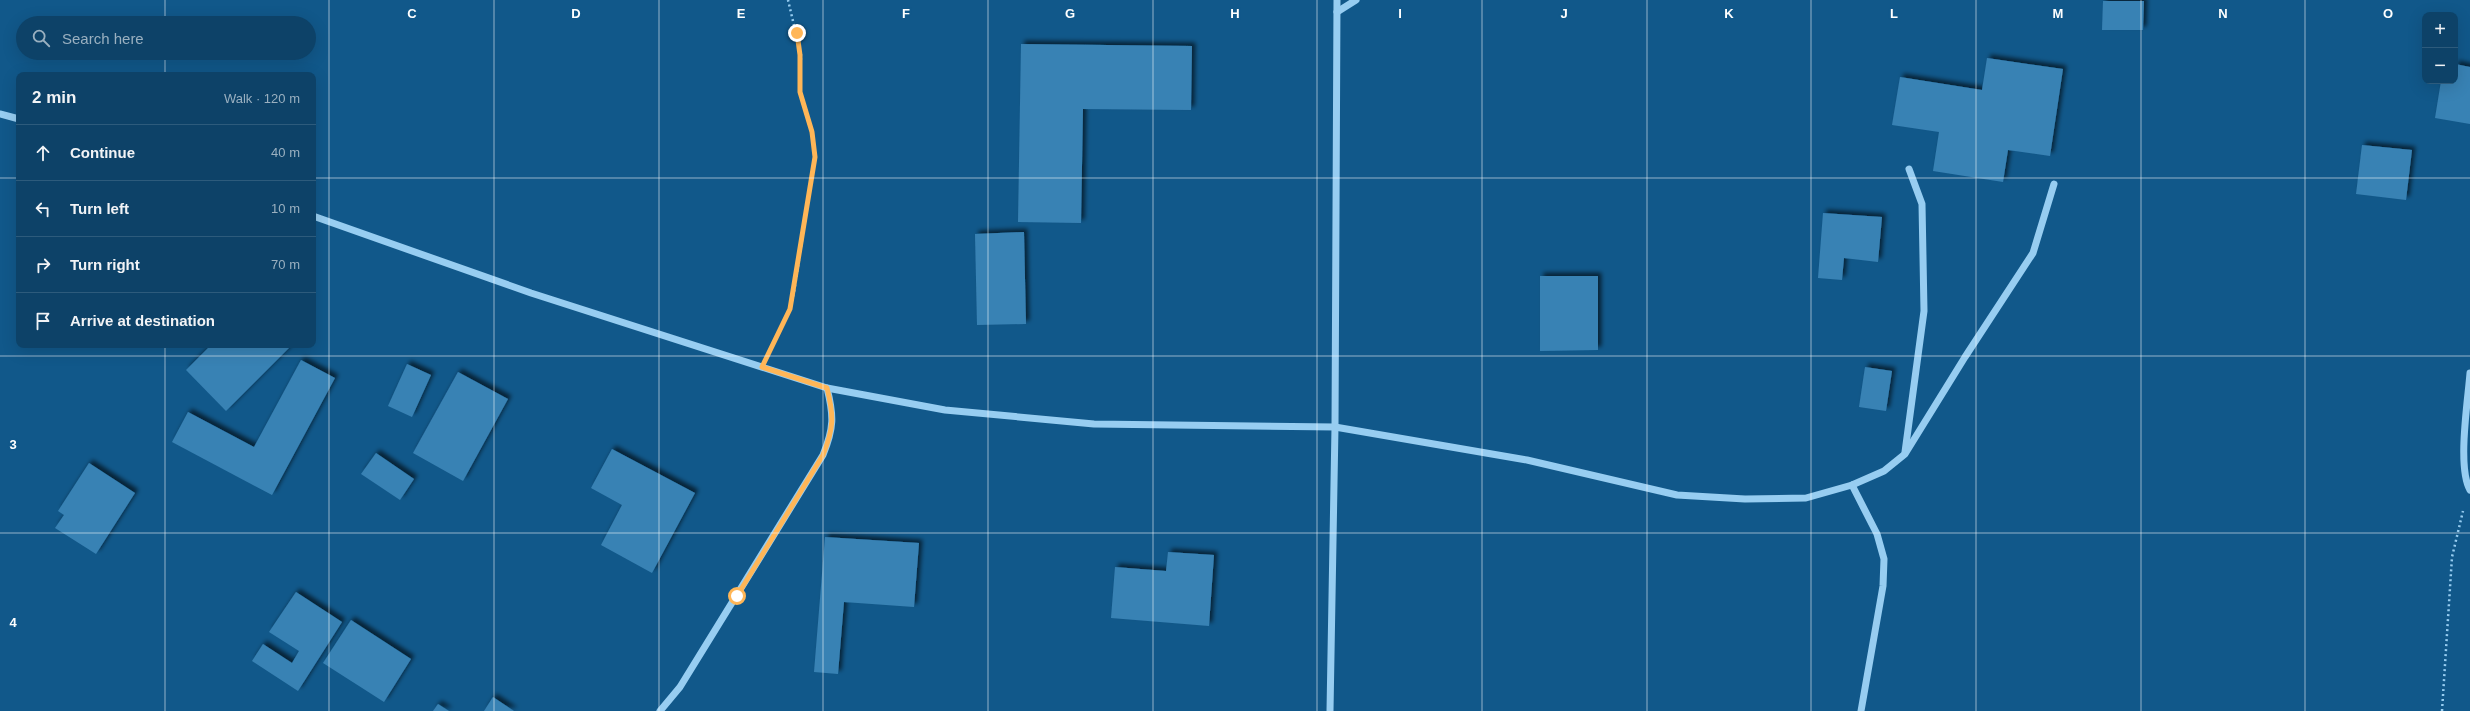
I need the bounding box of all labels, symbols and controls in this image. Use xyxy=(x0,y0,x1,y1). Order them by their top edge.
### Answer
text: C xyxy=(407,6,417,21)
text: D xyxy=(571,6,581,21)
text: E xyxy=(737,6,746,21)
text: F xyxy=(902,6,910,21)
text: G xyxy=(1065,6,1075,21)
text: H xyxy=(1230,6,1240,21)
text: I xyxy=(1398,6,1402,21)
text: J xyxy=(1560,6,1568,21)
text: K xyxy=(1724,6,1734,21)
text: L xyxy=(1890,6,1898,21)
text: M xyxy=(2053,6,2063,21)
text: N xyxy=(2218,6,2228,21)
text: O xyxy=(2383,6,2393,21)
map controls xyxy=(2422,12,2458,84)
button: + xyxy=(2422,12,2458,48)
search box xyxy=(16,16,316,60)
route end xyxy=(788,24,806,42)
icon: search xyxy=(30,27,52,49)
text: Search here xyxy=(62,30,144,47)
button: − xyxy=(2422,48,2458,84)
text: 2 min xyxy=(32,88,76,107)
text: Walk · 120 m xyxy=(224,91,300,106)
icon: ahead xyxy=(32,142,54,164)
text: Continue xyxy=(70,144,135,161)
text: 40 m xyxy=(271,145,300,160)
icon: left xyxy=(32,198,54,220)
text: Turn left xyxy=(70,200,129,217)
text: 10 m xyxy=(271,201,300,216)
icon: right xyxy=(32,254,54,276)
text: Turn right xyxy=(70,256,140,273)
text: 70 m xyxy=(271,257,300,272)
icon: arrive xyxy=(32,310,54,332)
text: Arrive at destination xyxy=(70,312,215,329)
text: 3 xyxy=(9,437,17,452)
route start xyxy=(728,587,746,605)
text: 4 xyxy=(9,615,17,630)

